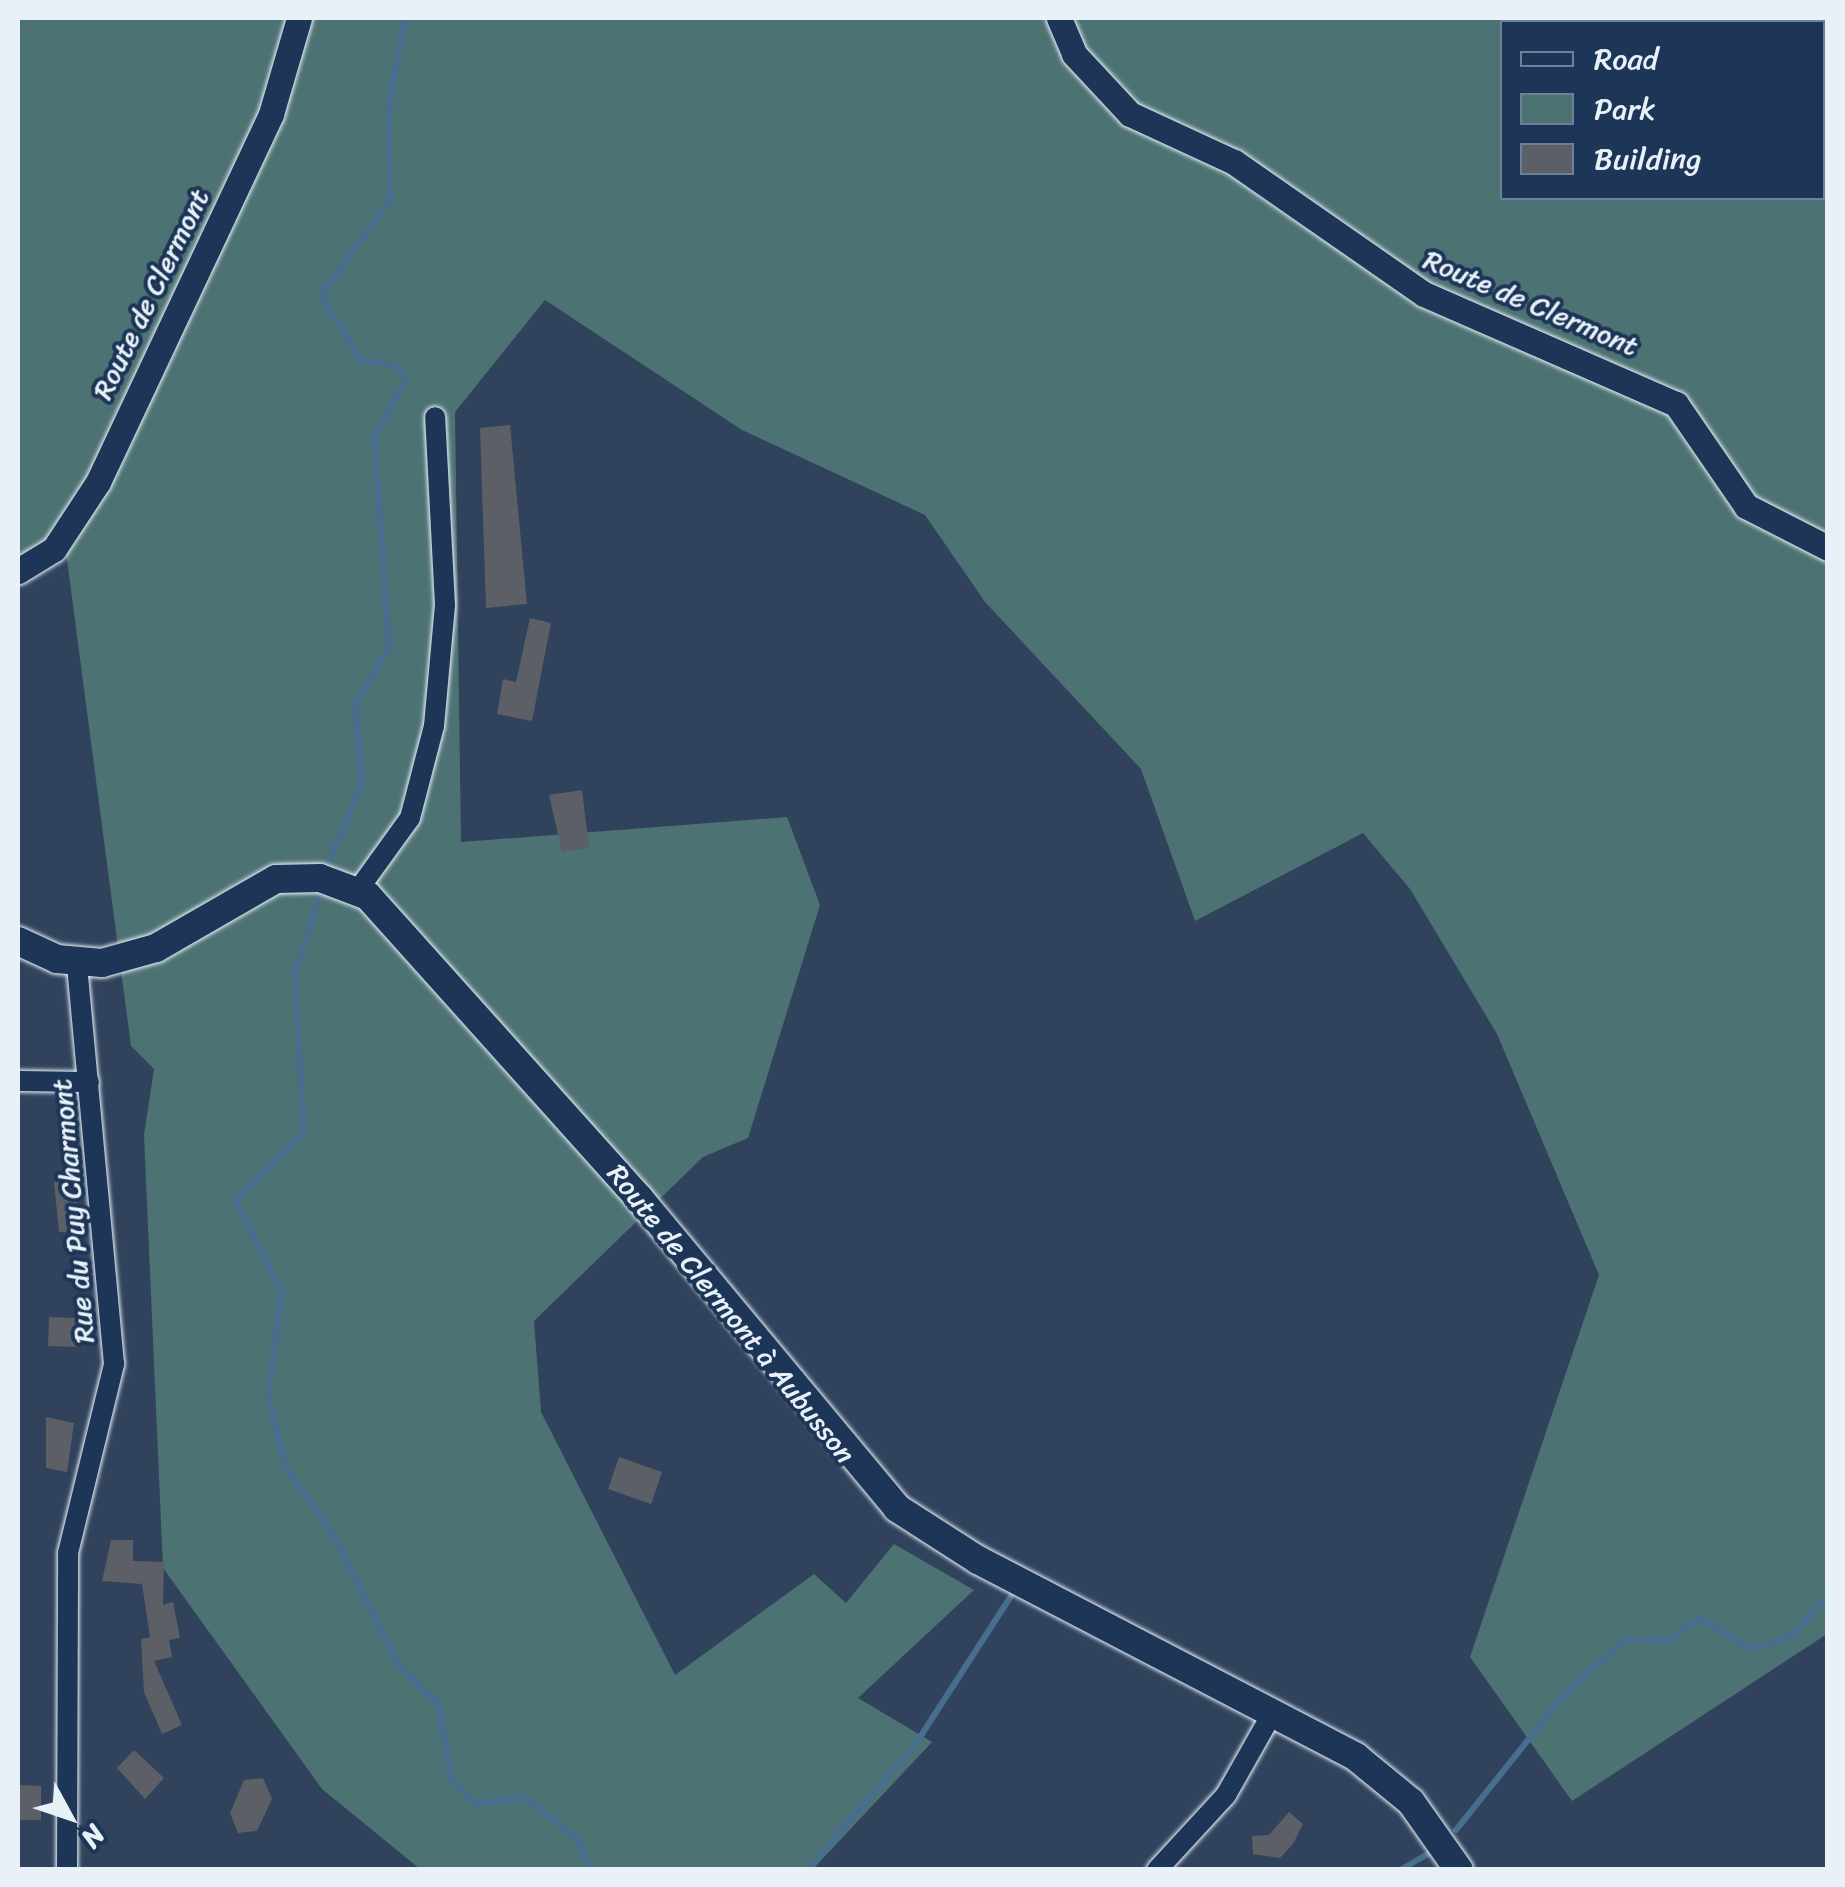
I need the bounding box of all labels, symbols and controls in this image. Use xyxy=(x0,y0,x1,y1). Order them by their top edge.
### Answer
legend xyxy=(1500,20,1825,200)
text: Road xyxy=(1594,32,1658,86)
text: Park xyxy=(1594,82,1656,136)
text: Building xyxy=(1594,132,1701,186)
street label: Route de Clermont xyxy=(85,183,217,405)
street label: Route de Clermont xyxy=(1419,243,1643,363)
street label: Rue du Puy Charmont xyxy=(45,1077,101,1345)
street label: Route de Clermont à Aubusson xyxy=(600,1157,862,1471)
north arrow xyxy=(20,1767,120,1867)
text: N xyxy=(68,1813,118,1860)

